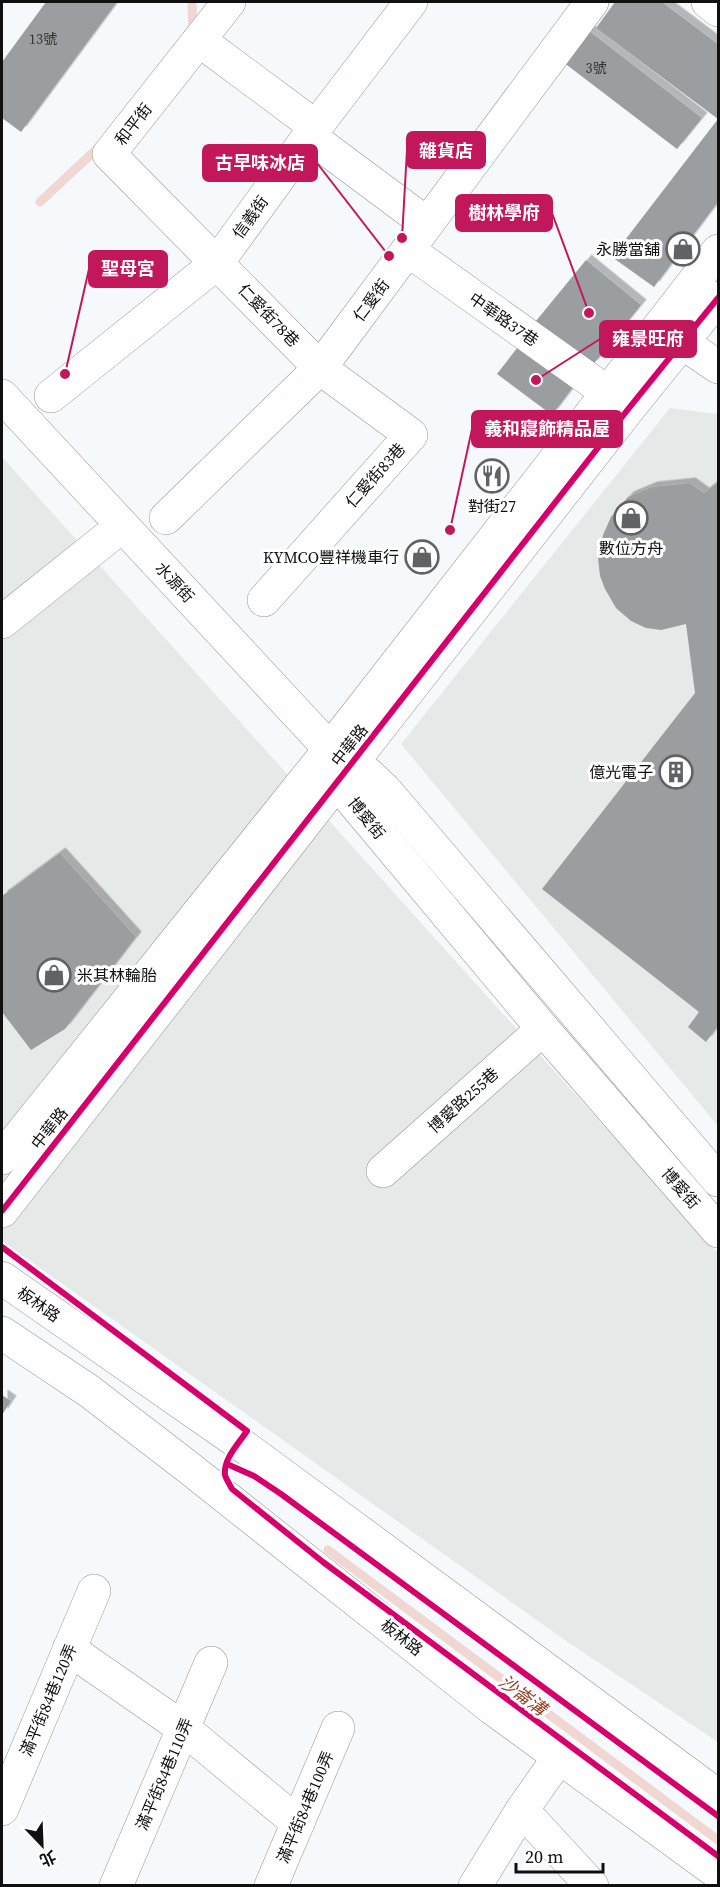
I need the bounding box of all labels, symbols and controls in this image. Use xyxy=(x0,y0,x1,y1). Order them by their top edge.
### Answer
house number: 13號 xyxy=(29,29,57,49)
house number: 3號 xyxy=(586,58,607,78)
street label: 和平街 xyxy=(110,98,156,150)
callout: 雜貨店 xyxy=(407,132,485,168)
text: 雜貨店 xyxy=(419,138,473,163)
callout: 古早味冰店 xyxy=(203,145,317,181)
text: 古早味冰店 xyxy=(215,150,305,175)
street label: 信義街 xyxy=(227,191,273,243)
callout: 樹林學府 xyxy=(456,195,552,231)
text: 樹林學府 xyxy=(468,200,540,225)
shop icon: 永勝當舖 xyxy=(665,231,701,267)
place label: 永勝當舖 xyxy=(596,238,660,260)
callout: 聖母宮 xyxy=(89,251,167,287)
text: 聖母宮 xyxy=(101,256,155,281)
street label: 仁愛街 xyxy=(348,274,394,326)
street label: 仁愛街78巷 xyxy=(233,279,305,351)
street label: 中華路37巷 xyxy=(465,287,543,351)
callout: 雍景旺府 xyxy=(600,321,696,357)
text: 雍景旺府 xyxy=(612,326,684,351)
callout: 義和寢飾精品屋 xyxy=(472,411,622,447)
text: 義和寢飾精品屋 xyxy=(484,416,610,441)
street label: 仁愛街83巷 xyxy=(340,438,410,512)
restaurant icon: 對街27 xyxy=(474,458,510,494)
place label: 對街27 xyxy=(468,495,516,517)
shop icon: 數位方舟 xyxy=(613,500,649,536)
place label: 數位方舟 xyxy=(599,537,663,559)
shop icon: KYMCO豐祥機車行 xyxy=(404,539,440,575)
place label: KYMCO豐祥機車行 xyxy=(263,546,399,568)
street label: 水源街 xyxy=(151,557,199,607)
street label: 中華路 xyxy=(326,719,372,771)
building icon: 億光電子 xyxy=(658,754,694,790)
place label: 億光電子 xyxy=(589,761,653,783)
street label: 博愛街 xyxy=(343,792,391,844)
shop icon: 米其林輪胎 xyxy=(36,957,72,993)
place label: 米其林輪胎 xyxy=(77,964,157,986)
street label: 博愛路255巷 xyxy=(423,1062,503,1138)
street label: 中華路 xyxy=(26,1102,72,1154)
street label: 博愛街 xyxy=(657,1163,705,1213)
street label: 板林路 xyxy=(13,1281,65,1327)
street label: 板林路 xyxy=(376,1614,428,1660)
street label: 滿平街84巷120弄 xyxy=(14,1640,82,1760)
water label: 沙崙溝 xyxy=(494,1669,554,1723)
street label: 滿平街84巷110弄 xyxy=(130,1714,198,1834)
street label: 滿平街84巷100弄 xyxy=(271,1747,339,1867)
north arrow xyxy=(12,1815,72,1875)
scale bar xyxy=(516,1836,603,1874)
text: 20 m xyxy=(525,1844,563,1869)
text: 北 xyxy=(36,1846,60,1872)

